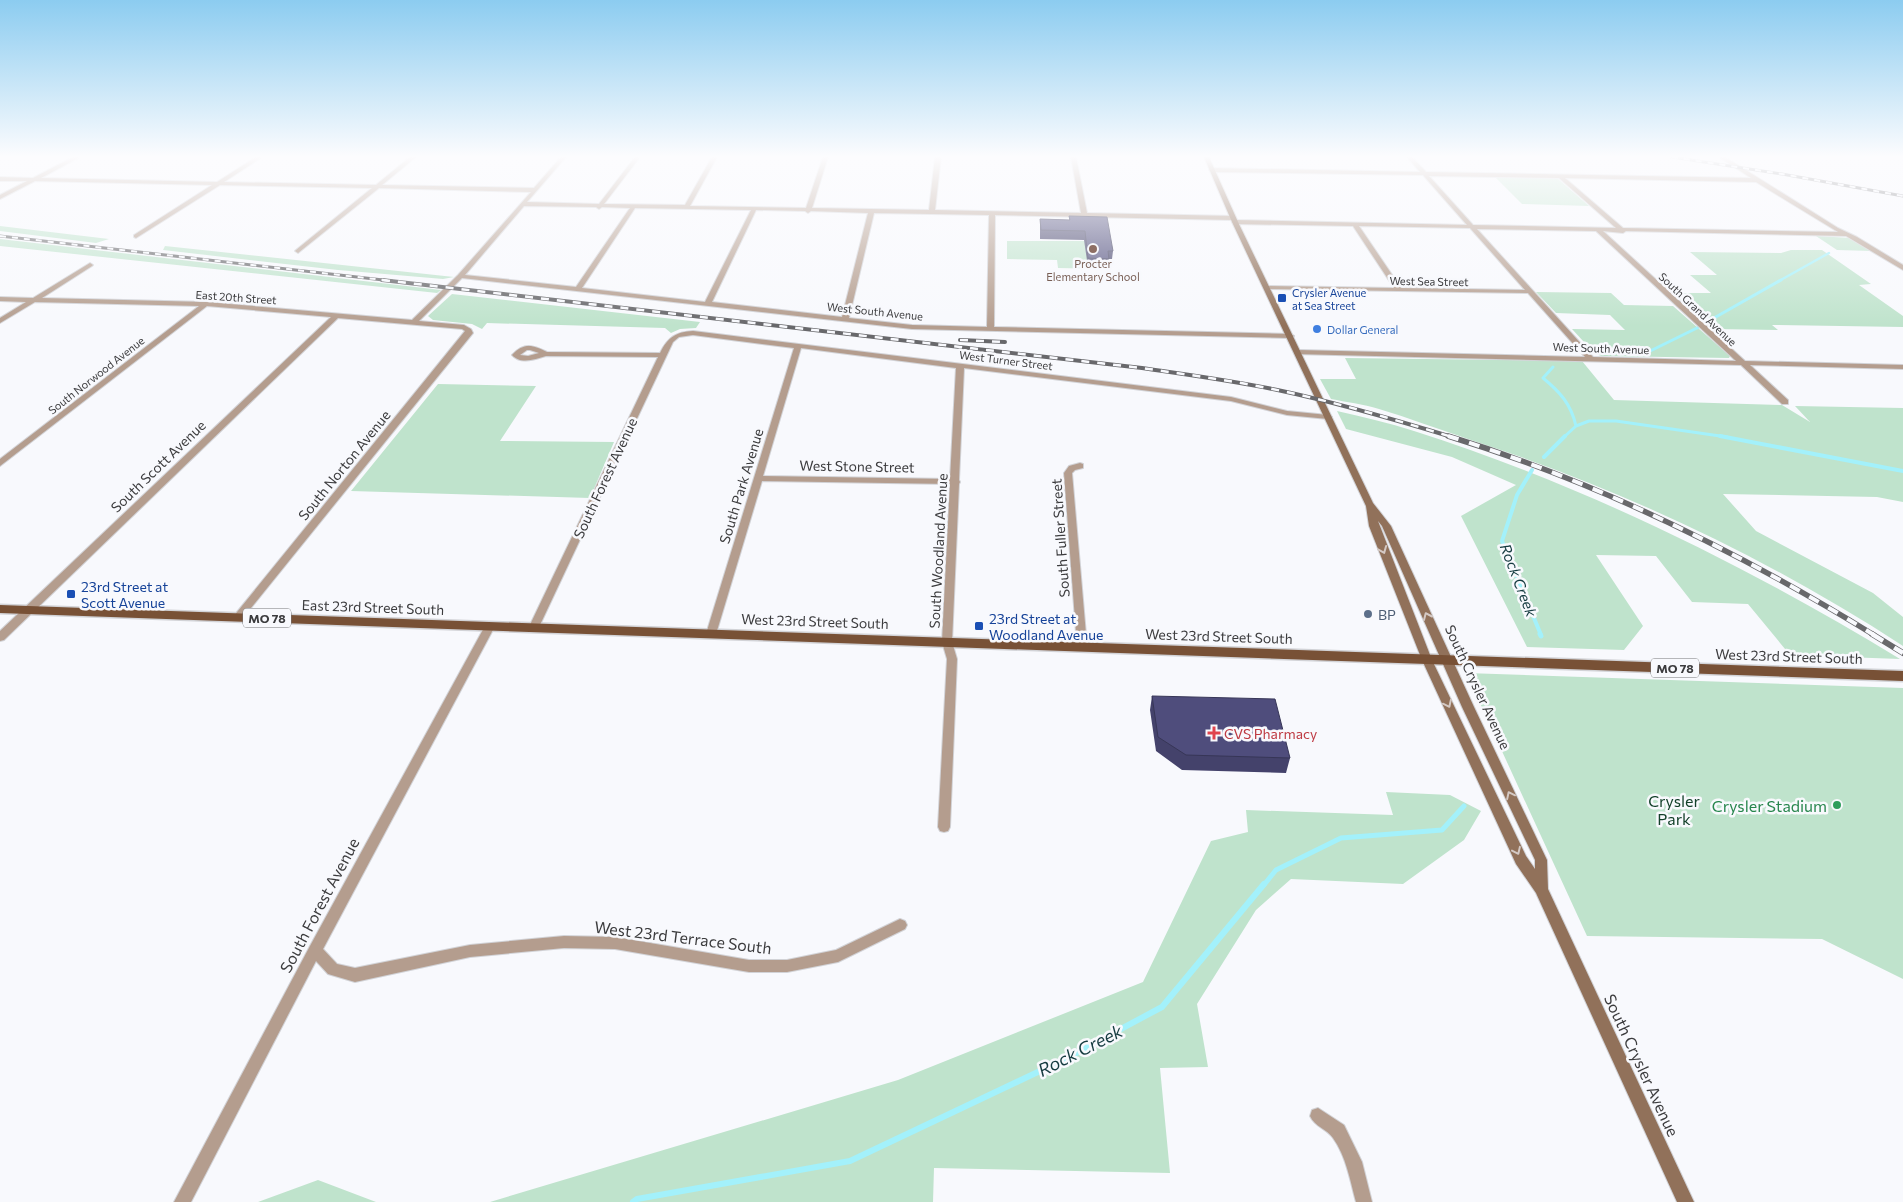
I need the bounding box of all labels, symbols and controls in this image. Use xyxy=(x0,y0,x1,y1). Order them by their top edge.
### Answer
marker: Procter Elementary School xyxy=(1087,243,1099,255)
place label: Procter Elementary School xyxy=(1046,257,1140,283)
street label: South Grand Avenue xyxy=(1656,270,1740,349)
street label: West Sea Street xyxy=(1389,274,1469,288)
place label: Crysler Avenue at Sea Street xyxy=(1292,286,1367,312)
street label: East 20th Street xyxy=(195,288,277,306)
marker: Crysler Avenue at Sea Street xyxy=(1276,292,1288,304)
street label: West South Avenue xyxy=(826,299,924,323)
marker: Dollar General xyxy=(1311,323,1323,335)
place label: Dollar General xyxy=(1327,323,1398,336)
street label: South Norwood Avenue xyxy=(45,333,147,417)
street label: West South Avenue xyxy=(1552,340,1650,356)
street label: West Turner Street xyxy=(958,348,1054,372)
street label: South Norton Avenue xyxy=(294,407,394,523)
street label: South Forest Avenue xyxy=(570,415,640,541)
street label: South Scott Avenue xyxy=(107,416,209,516)
street label: South Park Avenue xyxy=(715,426,767,546)
street label: West Stone Street xyxy=(799,456,915,476)
street label: South Woodland Avenue xyxy=(925,473,951,629)
street label: South Fuller Street xyxy=(1047,478,1073,598)
water label: Rock Creek xyxy=(1497,541,1541,620)
one-way arrow xyxy=(1377,545,1387,554)
place label: 23rd Street at Scott Avenue xyxy=(81,578,168,611)
marker: 23rd Street at Scott Avenue xyxy=(65,588,77,600)
street label: East 23rd Street South xyxy=(301,596,445,618)
place label: BP xyxy=(1378,606,1396,623)
road number: MO 78 xyxy=(243,608,291,628)
marker: BP xyxy=(1362,608,1374,620)
street label: West 23rd Street South xyxy=(741,610,889,632)
place label: 23rd Street at Woodland Avenue xyxy=(989,610,1103,643)
one-way arrow xyxy=(1423,612,1434,621)
marker: 23rd Street at Woodland Avenue xyxy=(973,620,985,632)
street label: South Crysler Avenue xyxy=(1442,622,1514,752)
street label: West 23rd Street South xyxy=(1145,625,1293,647)
street label: West 23rd Street South xyxy=(1715,645,1863,667)
road number: MO 78 xyxy=(1651,658,1699,678)
one-way arrow xyxy=(1441,699,1452,708)
place label: CVS Pharmacy xyxy=(1224,725,1317,742)
marker: CVS Pharmacy xyxy=(1208,727,1220,739)
one-way arrow xyxy=(1506,791,1516,800)
park label: Crysler Park xyxy=(1648,791,1700,828)
place label: Crysler Stadium xyxy=(1712,796,1827,815)
marker: Crysler Stadium xyxy=(1831,799,1843,811)
street label: South Forest Avenue xyxy=(275,834,363,976)
one-way arrow xyxy=(1510,846,1521,855)
street label: West 23rd Terrace South xyxy=(593,917,773,957)
street label: South Crysler Avenue xyxy=(1601,991,1683,1139)
water label: Rock Creek xyxy=(1034,1019,1127,1081)

